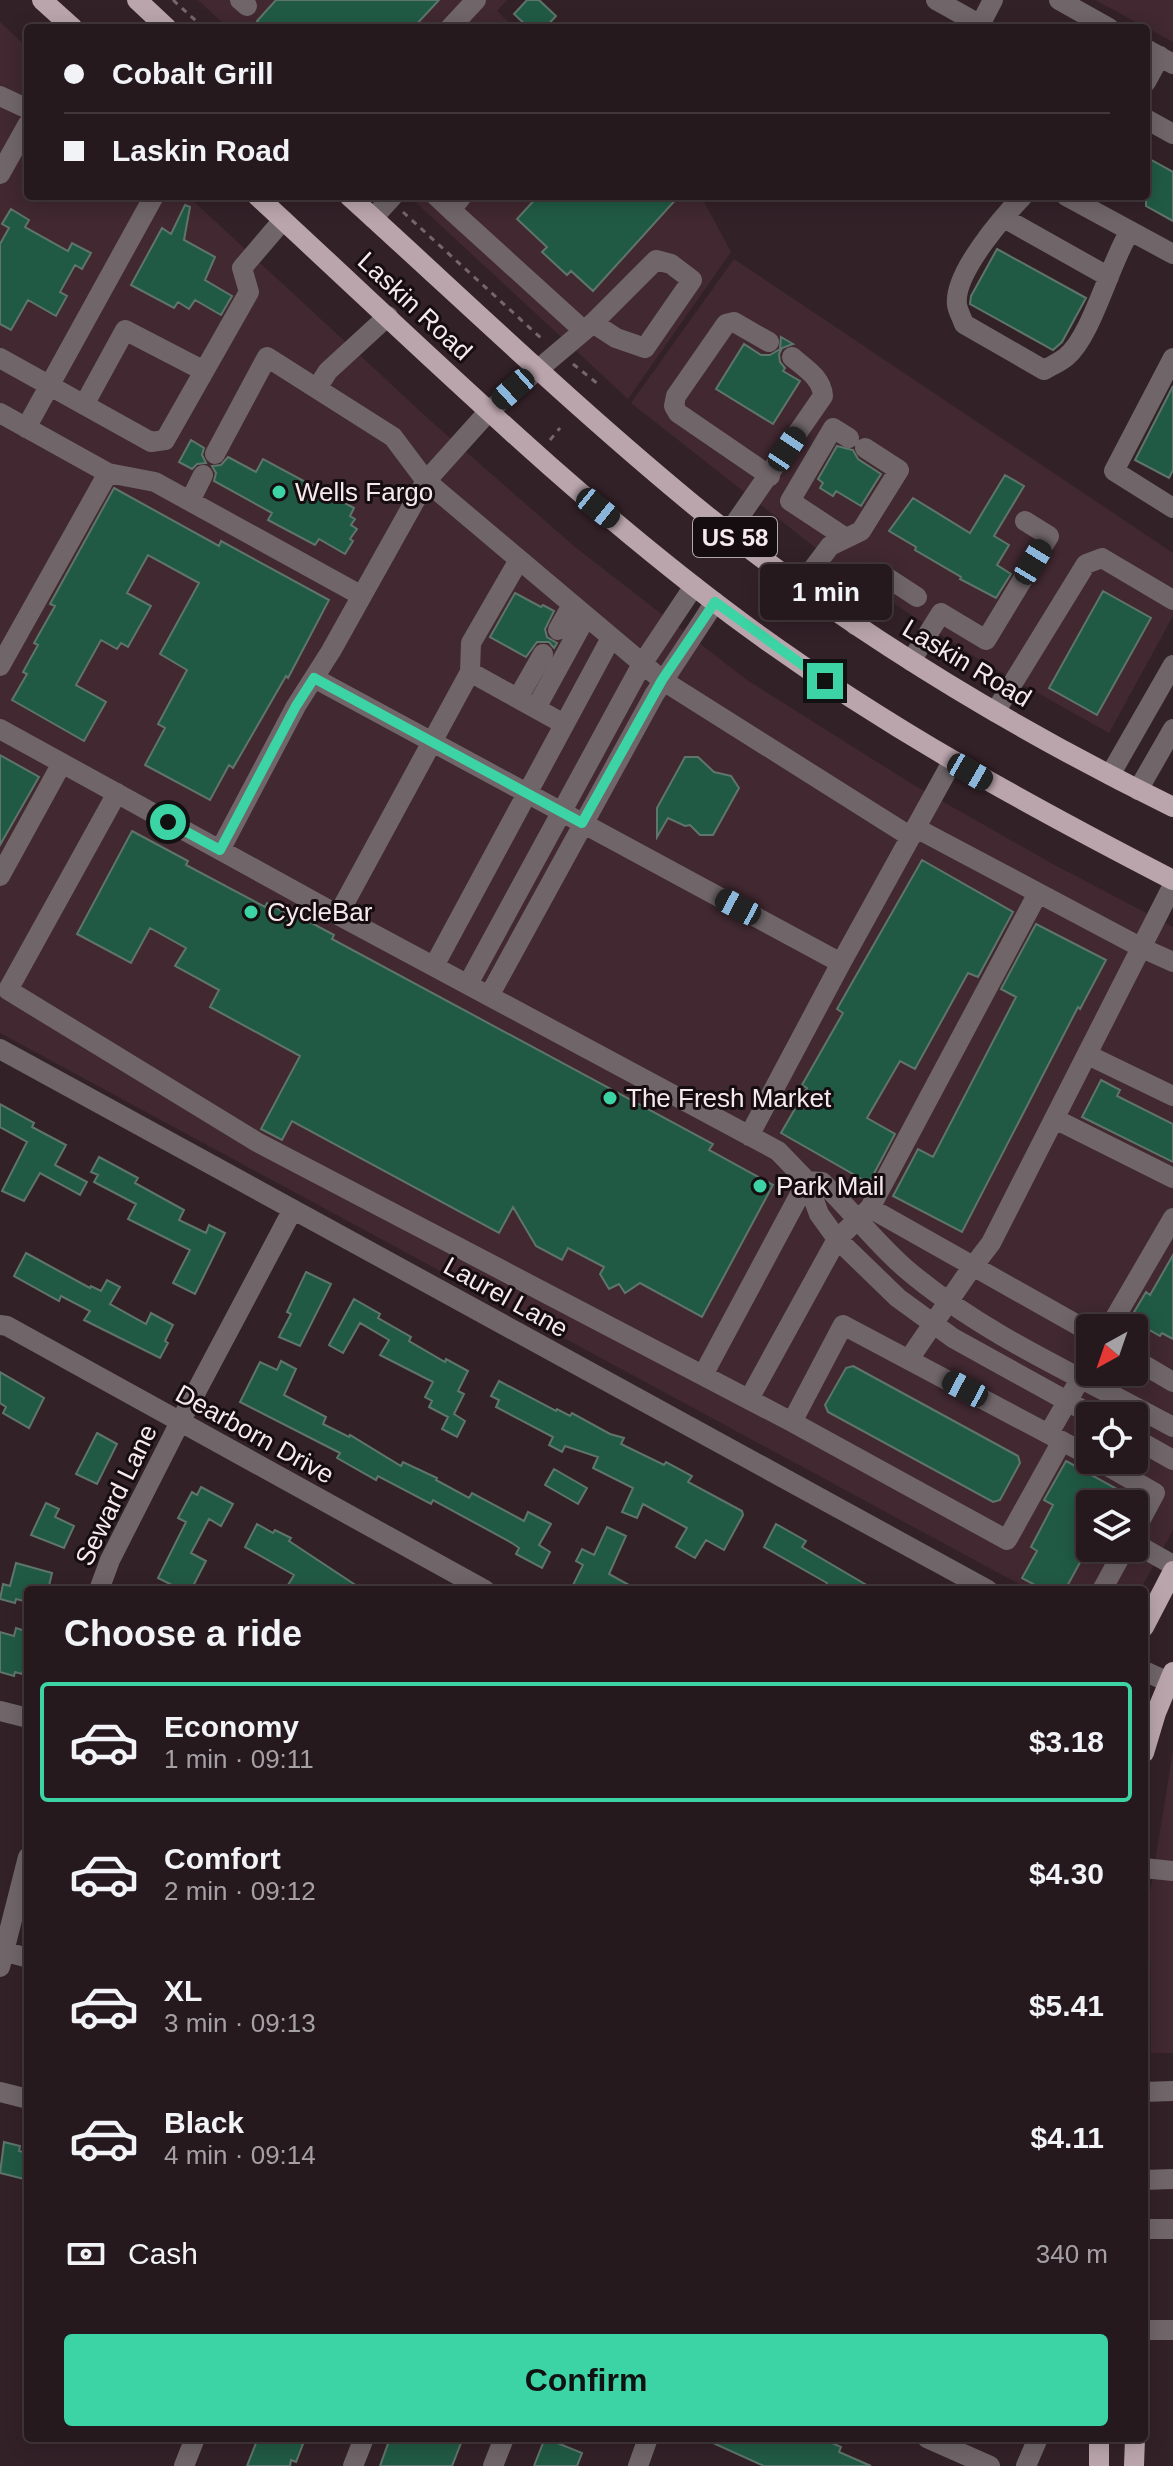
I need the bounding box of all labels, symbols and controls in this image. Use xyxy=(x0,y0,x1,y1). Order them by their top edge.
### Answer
text: Cobalt Grill xyxy=(112,57,274,90)
text: Laskin Road xyxy=(112,134,290,167)
street label: Laskin Road xyxy=(352,246,478,366)
car xyxy=(487,364,539,414)
car xyxy=(764,422,810,476)
place label: Wells Fargo xyxy=(295,477,433,507)
marker: Wells Fargo xyxy=(270,483,288,501)
car xyxy=(572,484,624,532)
road number: US 58 xyxy=(693,517,777,557)
car xyxy=(1010,535,1056,589)
callout: 1 min xyxy=(759,565,891,621)
text: 1 min xyxy=(792,577,860,607)
street label: Laskin Road xyxy=(897,613,1037,713)
route end xyxy=(807,663,843,699)
car xyxy=(943,750,997,794)
route start xyxy=(150,804,186,840)
car xyxy=(711,885,765,929)
place label: CycleBar xyxy=(267,897,373,927)
marker: CycleBar xyxy=(242,903,260,921)
place label: The Fresh Market xyxy=(626,1083,832,1113)
marker: The Fresh Market xyxy=(601,1089,619,1107)
place label: Park Mail xyxy=(776,1171,884,1201)
marker: Park Mail xyxy=(751,1177,769,1195)
street label: Laurel Lane xyxy=(439,1251,573,1343)
north arrow xyxy=(1076,1314,1148,1386)
map controls xyxy=(1076,1314,1148,1562)
car xyxy=(938,1367,992,1411)
street label: Dearborn Drive xyxy=(171,1378,339,1490)
button: locate xyxy=(1076,1402,1148,1474)
street label: Seward Lane xyxy=(69,1420,163,1570)
button: layers xyxy=(1076,1490,1148,1562)
text: Choose a ride xyxy=(64,1613,302,1654)
icon: car xyxy=(68,1706,140,1778)
text: Economy xyxy=(164,1710,299,1743)
text: $3.18 xyxy=(1029,1725,1104,1758)
text: 1 min · 09:11 xyxy=(164,1744,314,1774)
icon: car xyxy=(68,1838,140,1910)
text: Comfort xyxy=(164,1842,281,1875)
text: $4.30 xyxy=(1029,1857,1104,1890)
text: 2 min · 09:12 xyxy=(164,1876,316,1906)
icon: car xyxy=(68,1970,140,2042)
text: XL xyxy=(164,1974,202,2007)
text: $5.41 xyxy=(1029,1989,1104,2022)
text: 3 min · 09:13 xyxy=(164,2008,316,2038)
icon: car xyxy=(68,2102,140,2174)
text: Black xyxy=(164,2106,244,2139)
text: $4.11 xyxy=(1031,2121,1104,2154)
text: 4 min · 09:14 xyxy=(164,2140,316,2170)
icon: cash xyxy=(64,2232,108,2276)
text: Cash xyxy=(128,2237,198,2270)
text: 340 m xyxy=(1036,2239,1108,2269)
button: Confirm xyxy=(64,2334,1108,2426)

